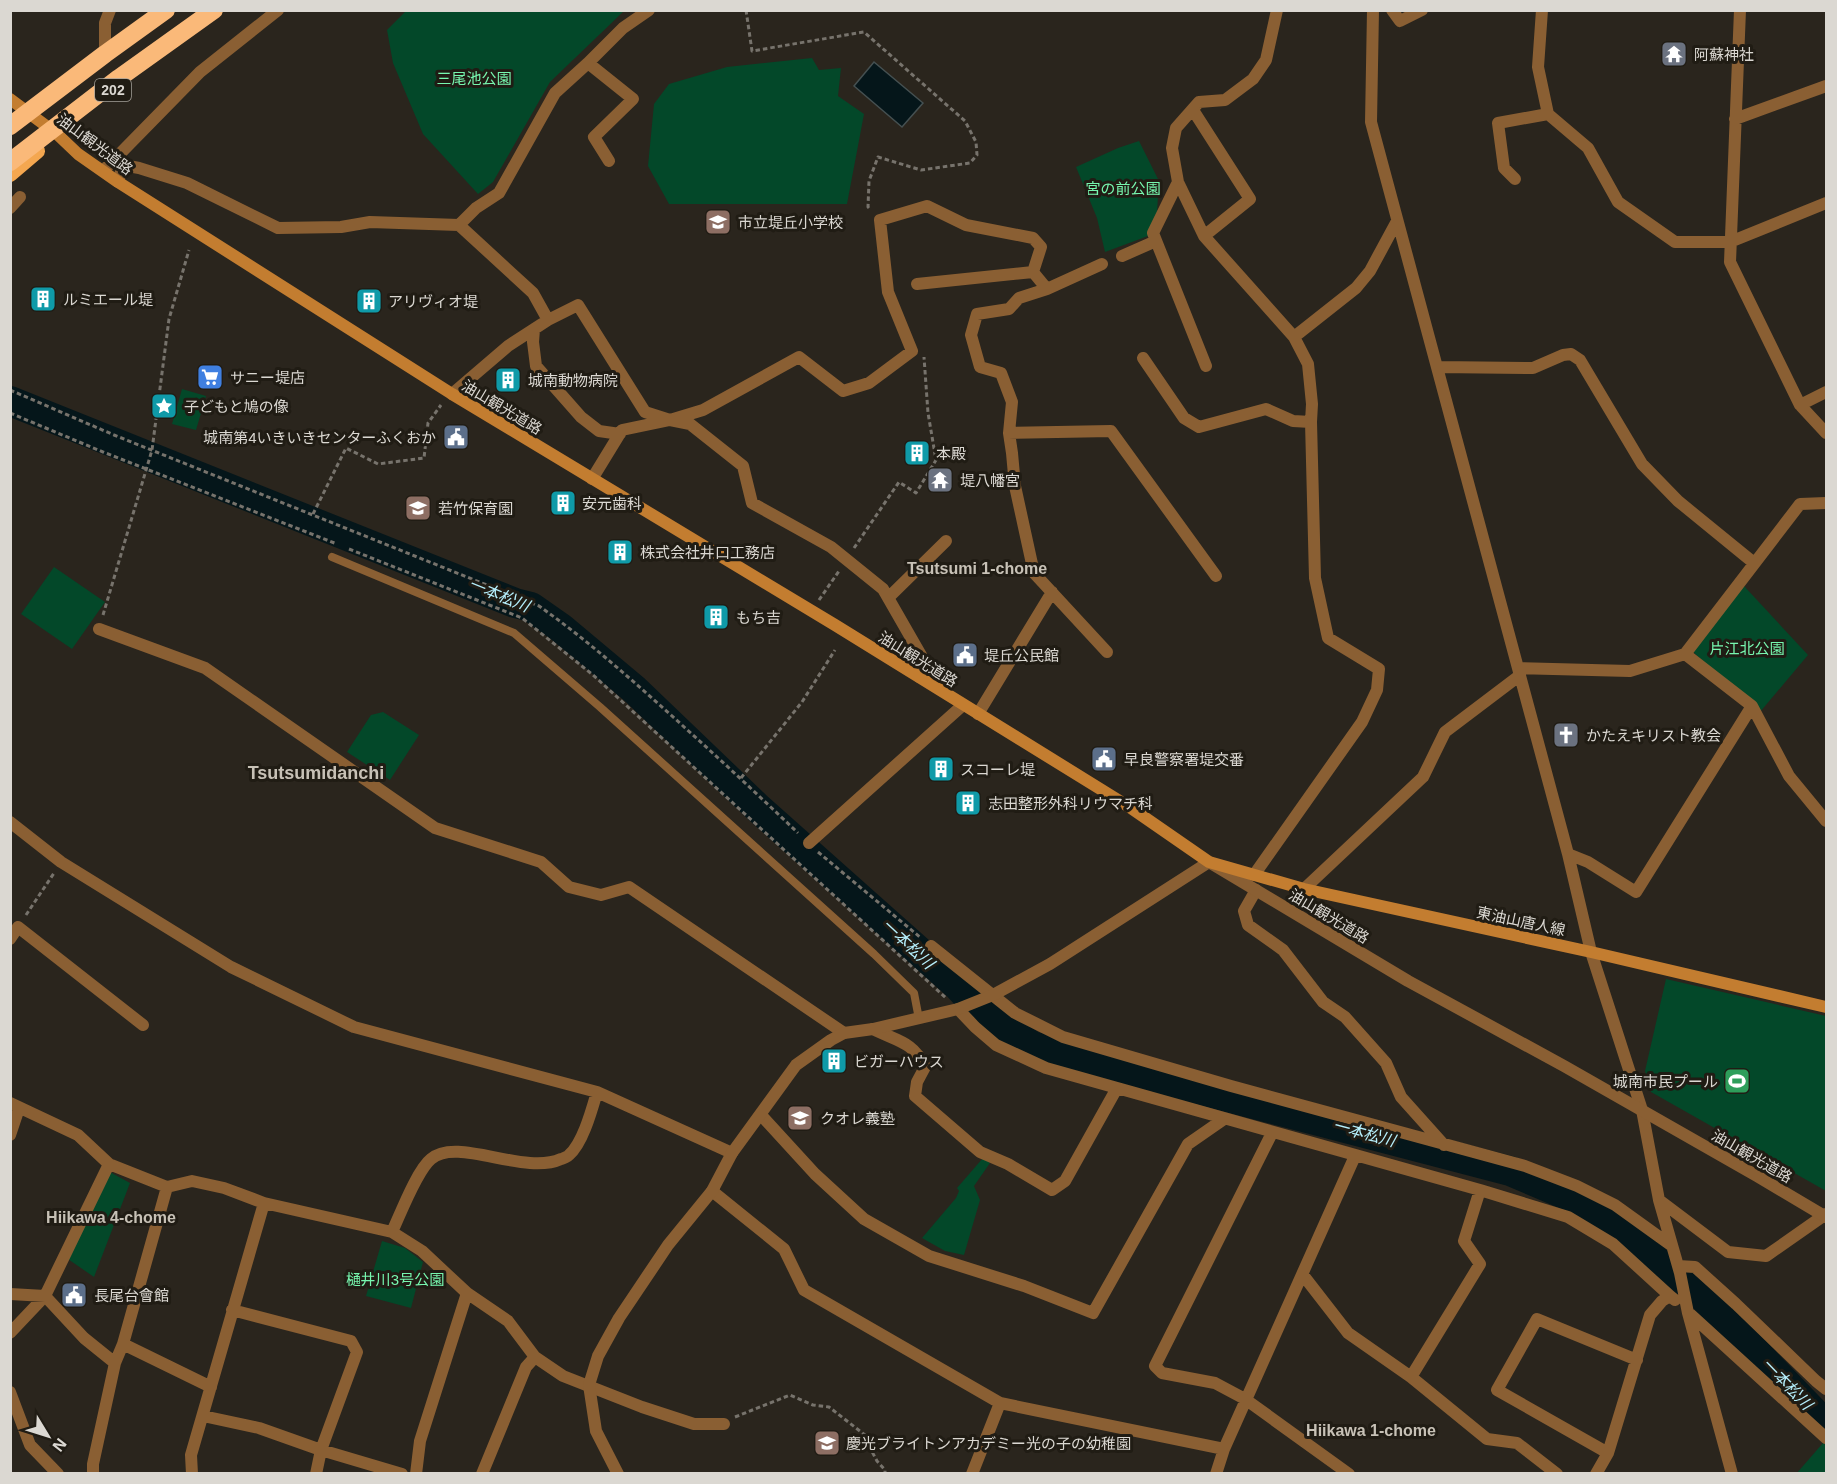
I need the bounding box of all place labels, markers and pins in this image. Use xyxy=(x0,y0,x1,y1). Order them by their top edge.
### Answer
temple icon: 阿蘇神社 xyxy=(1659,39,1689,69)
place label: 阿蘇神社 xyxy=(1694,46,1754,63)
school or university icon: 市立堤丘小学校 xyxy=(703,207,733,237)
place label: 市立堤丘小学校 xyxy=(738,214,843,231)
building icon: ルミエール堤 xyxy=(28,284,58,314)
building icon: アリヴィオ堤 xyxy=(354,286,384,316)
place label: ルミエール堤 xyxy=(63,291,153,308)
place label: アリヴィオ堤 xyxy=(388,293,478,310)
supermarket icon: サニー堤店 xyxy=(195,362,225,392)
building icon: 城南動物病院 xyxy=(493,365,523,395)
place label: サニー堤店 xyxy=(230,369,305,386)
place label: 城南動物病院 xyxy=(528,372,618,389)
place icon: 子どもと鳩の像 xyxy=(149,391,179,421)
place label: 子どもと鳩の像 xyxy=(184,398,289,415)
public building icon: 城南第4いきいきセンターふくおか xyxy=(441,422,471,452)
place label: 城南第4いきいきセンターふくおか xyxy=(203,429,436,446)
building icon: 本殿 xyxy=(902,438,932,468)
place label: 本殿 xyxy=(936,445,966,462)
temple icon: 堤八幡宮 xyxy=(925,465,955,495)
place label: 堤八幡宮 xyxy=(960,472,1020,489)
building icon: 安元歯科 xyxy=(548,488,578,518)
school or university icon: 若竹保育園 xyxy=(403,493,433,523)
place label: 安元歯科 xyxy=(582,495,642,512)
place label: 若竹保育園 xyxy=(438,500,513,517)
building icon: 株式会社井口工務店 xyxy=(605,537,635,567)
place label: 株式会社井口工務店 xyxy=(640,544,775,561)
building icon: もち吉 xyxy=(701,602,731,632)
place label: もち吉 xyxy=(736,609,781,626)
public building icon: 堤丘公民館 xyxy=(950,640,980,670)
place label: 堤丘公民館 xyxy=(984,647,1059,664)
church icon: かたえキリスト教会 xyxy=(1551,720,1581,750)
place label: かたえキリスト教会 xyxy=(1586,727,1721,744)
public building icon: 早良警察署堤交番 xyxy=(1089,744,1119,774)
place label: 早良警察署堤交番 xyxy=(1124,751,1244,768)
building icon: スコーレ堤 xyxy=(926,754,956,784)
place label: スコーレ堤 xyxy=(960,761,1035,778)
building icon: 志田整形外科リウマチ科 xyxy=(953,788,983,818)
place label: 志田整形外科リウマチ科 xyxy=(988,795,1153,812)
building icon: ビガーハウス xyxy=(819,1046,849,1076)
place label: ビガーハウス xyxy=(854,1053,944,1070)
sports icon: 城南市民プール xyxy=(1722,1066,1752,1096)
place label: 城南市民プール xyxy=(1613,1073,1718,1090)
school or university icon: クオレ義塾 xyxy=(785,1103,815,1133)
place label: クオレ義塾 xyxy=(820,1110,895,1127)
public building icon: 長尾台會館 xyxy=(59,1280,89,1310)
place label: 長尾台會館 xyxy=(94,1287,169,1304)
school or university icon: 慶光ブライトンアカデミー光の子の幼稚園 xyxy=(812,1428,842,1458)
place label: 慶光ブライトンアカデミー光の子の幼稚園 xyxy=(846,1435,1131,1452)

